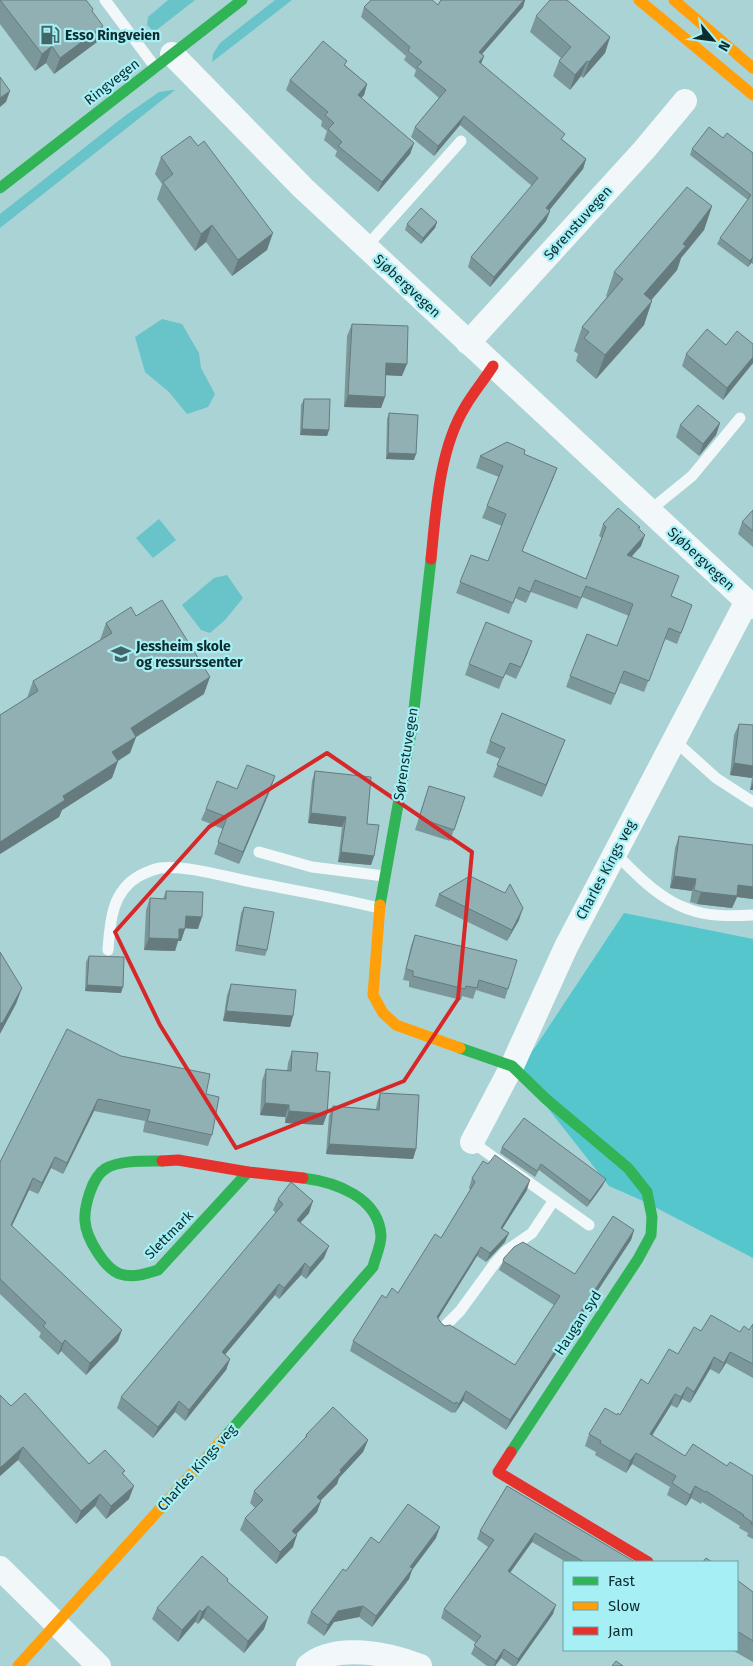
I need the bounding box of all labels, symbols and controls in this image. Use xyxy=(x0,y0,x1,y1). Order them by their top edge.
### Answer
north arrow xyxy=(688,15,738,65)
fuel station icon: Esso Ringveien xyxy=(39,24,61,46)
place label: Esso Ringveien xyxy=(65,27,160,44)
text: N xyxy=(714,38,734,54)
street label: Ringvegen xyxy=(81,55,143,109)
street label: Sørenstuvegen xyxy=(540,182,616,264)
street label: Sjøbergvegen xyxy=(370,251,444,321)
street label: Sjøbergvegen xyxy=(664,524,738,594)
place label: Jessheim skole og ressurssenter xyxy=(135,638,243,671)
school or university icon: Jessheim skole og ressurssenter xyxy=(110,643,132,665)
street label: Sørenstuvegen xyxy=(390,706,422,802)
street label: Charles Kings veg xyxy=(573,817,640,923)
street label: Slettmark xyxy=(141,1207,197,1263)
street label: Haugan syd xyxy=(551,1288,605,1358)
street label: Charles Kings veg xyxy=(154,1421,241,1515)
legend xyxy=(563,1561,738,1651)
text: Fast xyxy=(608,1572,635,1590)
text: Slow xyxy=(608,1597,640,1615)
text: Jam xyxy=(608,1622,634,1640)

